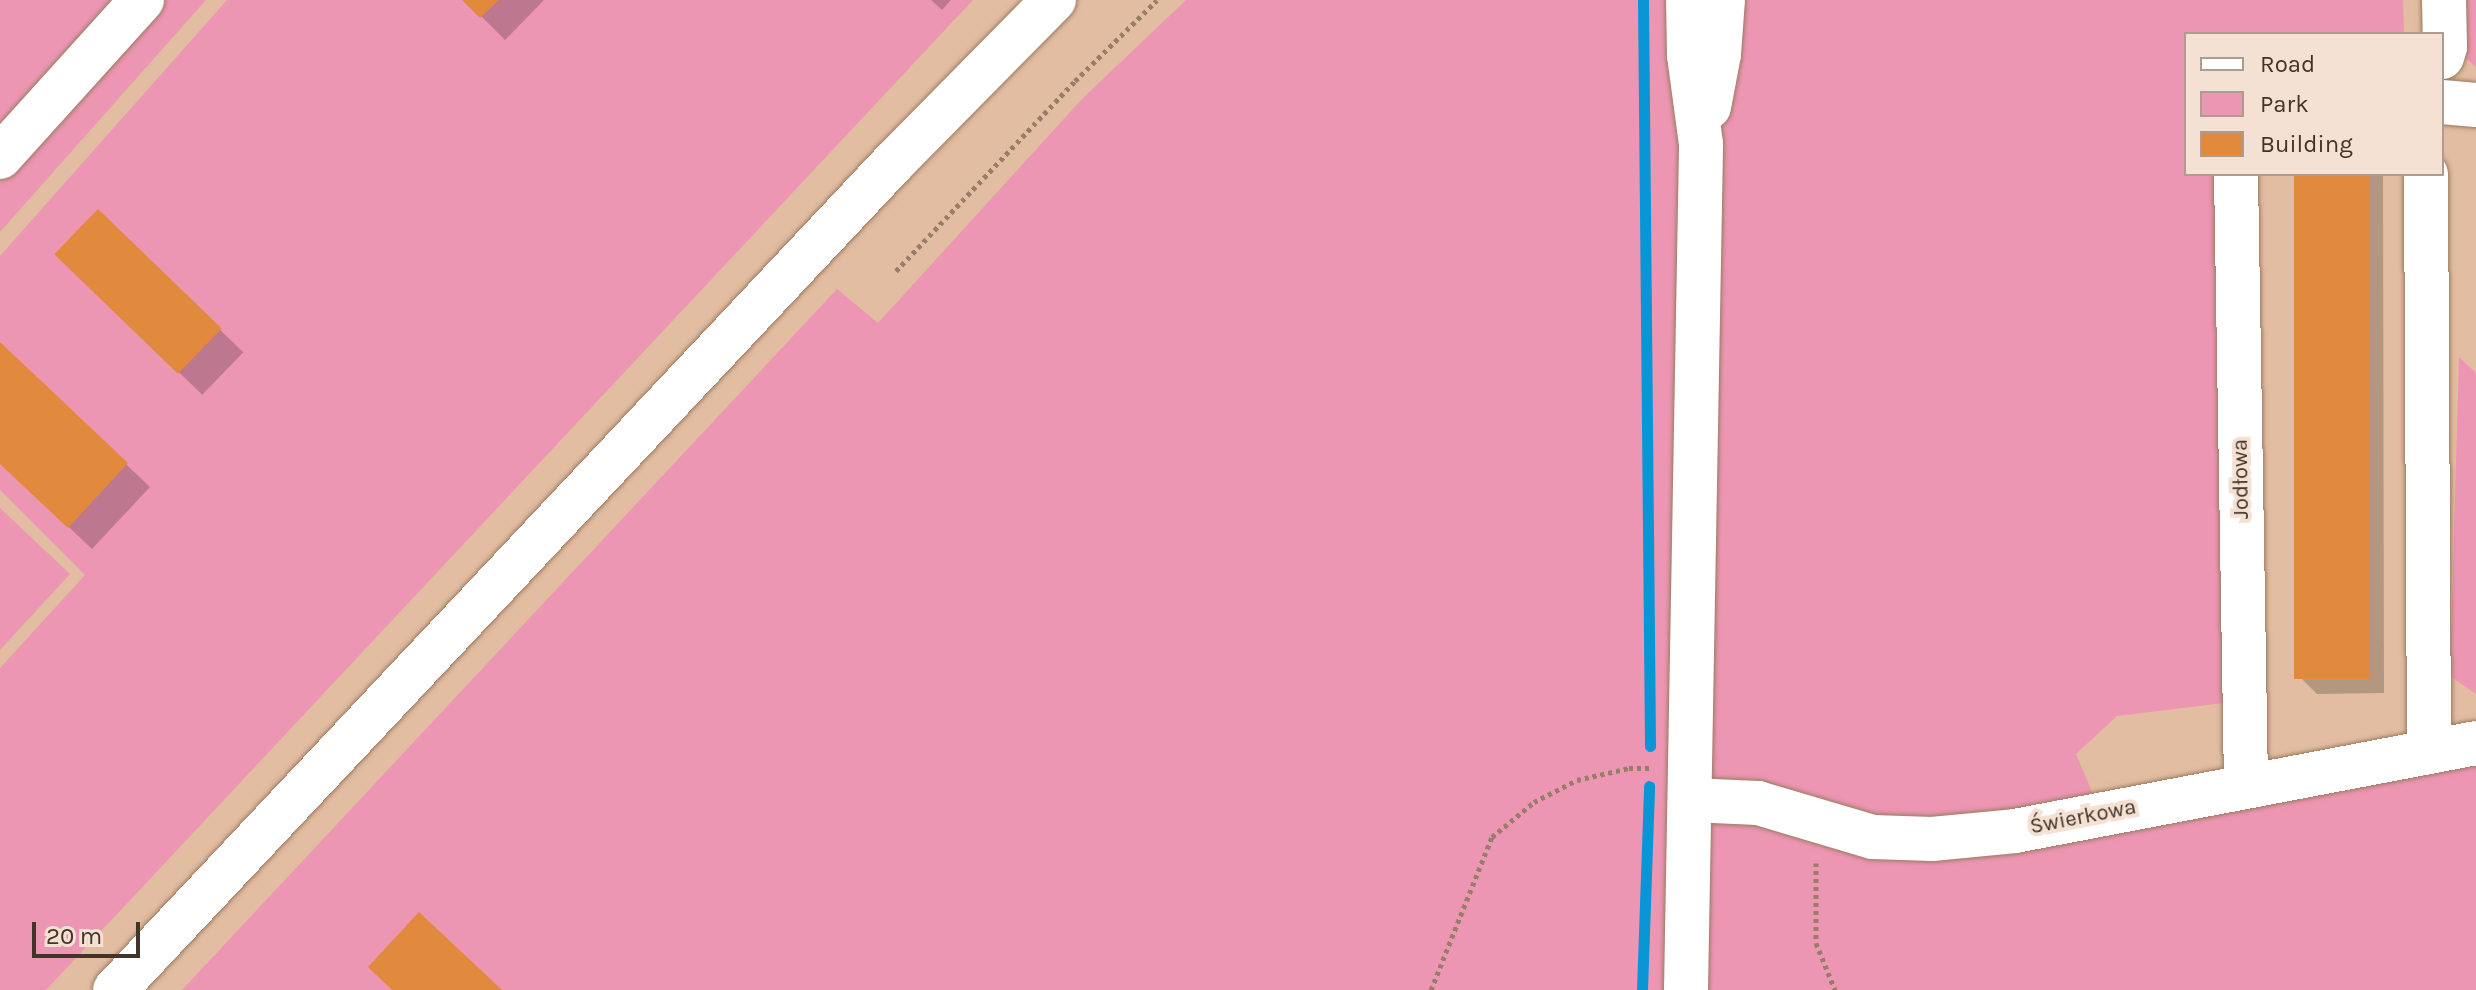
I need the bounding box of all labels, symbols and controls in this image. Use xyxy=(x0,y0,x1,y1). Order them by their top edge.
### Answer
legend xyxy=(2184,32,2444,176)
text: Road xyxy=(2260,50,2315,78)
text: Park xyxy=(2260,90,2309,118)
text: Building xyxy=(2260,130,2353,158)
street label: Jodłowa xyxy=(2227,439,2255,519)
street label: Świerkowa xyxy=(2028,794,2138,840)
scale bar xyxy=(36,906,144,956)
text: 20 m xyxy=(46,922,102,950)

